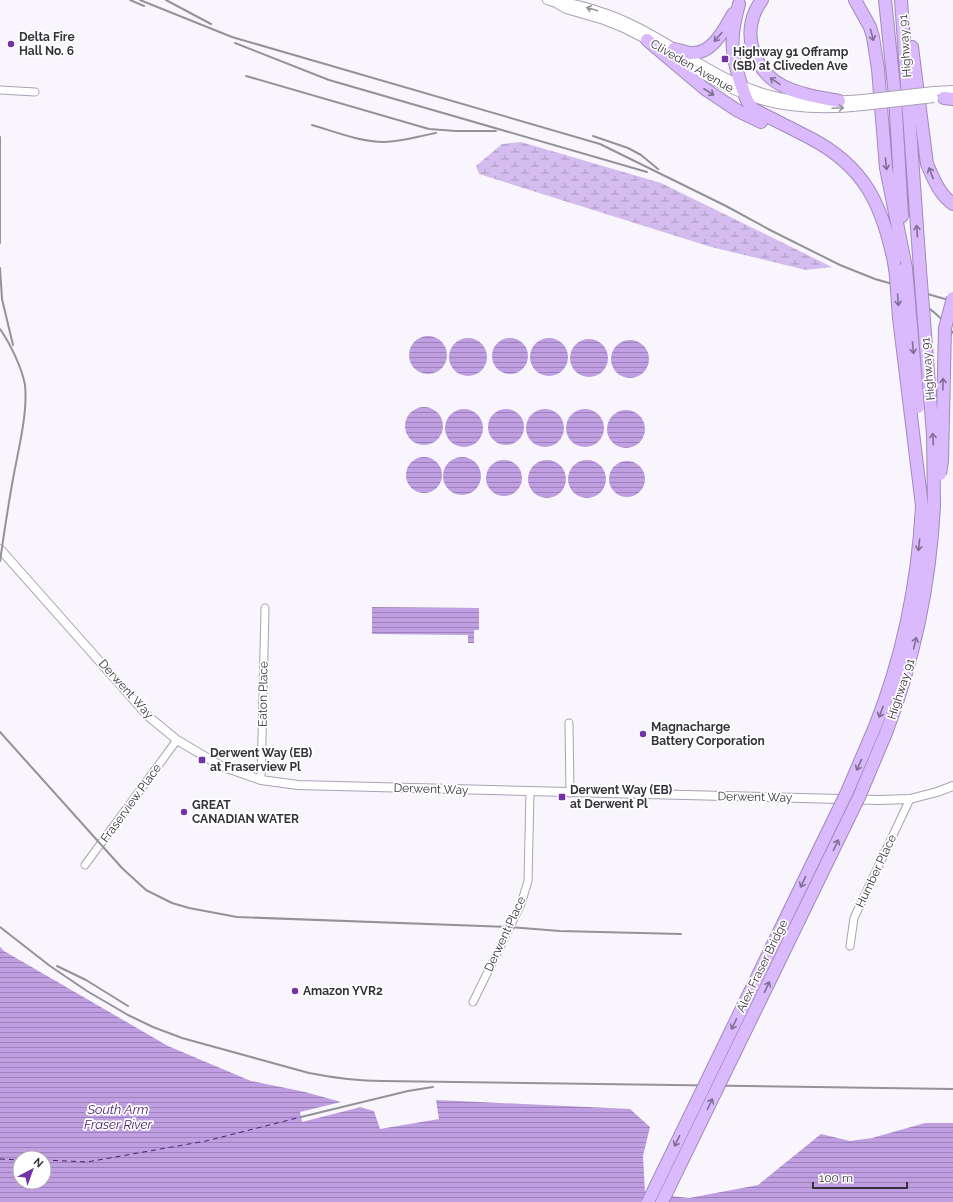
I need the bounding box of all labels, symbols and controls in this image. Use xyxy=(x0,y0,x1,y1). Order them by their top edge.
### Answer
one-way arrow xyxy=(586,5,599,12)
street label: Highway 91 xyxy=(896,14,914,78)
one-way arrow xyxy=(869,28,876,41)
place label: Delta Fire Hall No. 6 xyxy=(19,30,75,58)
one-way arrow xyxy=(714,31,723,42)
street label: Cliveden Avenue xyxy=(648,37,736,95)
marker: Delta Fire Hall No. 6 xyxy=(6,39,16,49)
place label: Highway 91 Offramp (SB) at Cliveden Ave xyxy=(733,45,849,73)
marker: Highway 91 Offramp (SB) at Cliveden Ave xyxy=(720,54,730,64)
one-way arrow xyxy=(769,77,781,85)
one-way arrow xyxy=(703,88,714,96)
one-way arrow xyxy=(831,105,844,112)
one-way arrow xyxy=(882,157,890,170)
one-way arrow xyxy=(927,168,934,180)
one-way arrow xyxy=(913,225,920,238)
one-way arrow xyxy=(895,293,902,306)
street label: Highway 91 xyxy=(918,337,938,401)
one-way arrow xyxy=(909,341,917,354)
one-way arrow xyxy=(939,378,947,391)
one-way arrow xyxy=(929,433,937,446)
one-way arrow xyxy=(915,538,923,551)
one-way arrow xyxy=(912,637,919,650)
street label: Derwent Way xyxy=(96,657,157,722)
street label: Highway 91 xyxy=(885,657,917,721)
street label: Eaton Place xyxy=(255,661,271,727)
one-way arrow xyxy=(876,705,884,717)
place label: Magnacharge Battery Corporation xyxy=(651,720,765,748)
marker: Magnacharge Battery Corporation xyxy=(638,729,648,739)
place label: Derwent Way (EB) at Fraserview Pl xyxy=(210,746,313,774)
marker: Derwent Way (EB) at Fraserview Pl xyxy=(197,755,207,765)
one-way arrow xyxy=(855,758,862,770)
street label: Fraserview Place xyxy=(98,761,164,845)
street label: Derwent Way xyxy=(393,781,469,797)
place label: Derwent Way (EB) at Derwent Pl xyxy=(570,783,673,811)
street label: Derwent Way xyxy=(717,789,793,805)
marker: Derwent Way (EB) at Derwent Pl xyxy=(557,792,567,802)
place label: GREAT CANADIAN WATER xyxy=(192,798,299,826)
marker: GREAT CANADIAN WATER xyxy=(179,807,189,817)
street label: Humber Place xyxy=(853,832,899,910)
one-way arrow xyxy=(832,839,840,851)
one-way arrow xyxy=(799,876,806,888)
street label: Derwent Place xyxy=(481,894,529,974)
street label: Alex Fraser Bridge xyxy=(734,917,790,1015)
one-way arrow xyxy=(764,981,771,993)
place label: Amazon YVR2 xyxy=(303,984,383,998)
marker: Amazon YVR2 xyxy=(290,986,300,996)
one-way arrow xyxy=(730,1018,737,1030)
one-way arrow xyxy=(707,1098,714,1110)
water label: South Arm Fraser River xyxy=(84,1102,153,1132)
one-way arrow xyxy=(673,1135,681,1147)
north arrow xyxy=(12,1150,52,1190)
text: N xyxy=(31,1155,46,1170)
scale bar xyxy=(813,1164,907,1190)
text: 100 m xyxy=(819,1171,853,1185)

